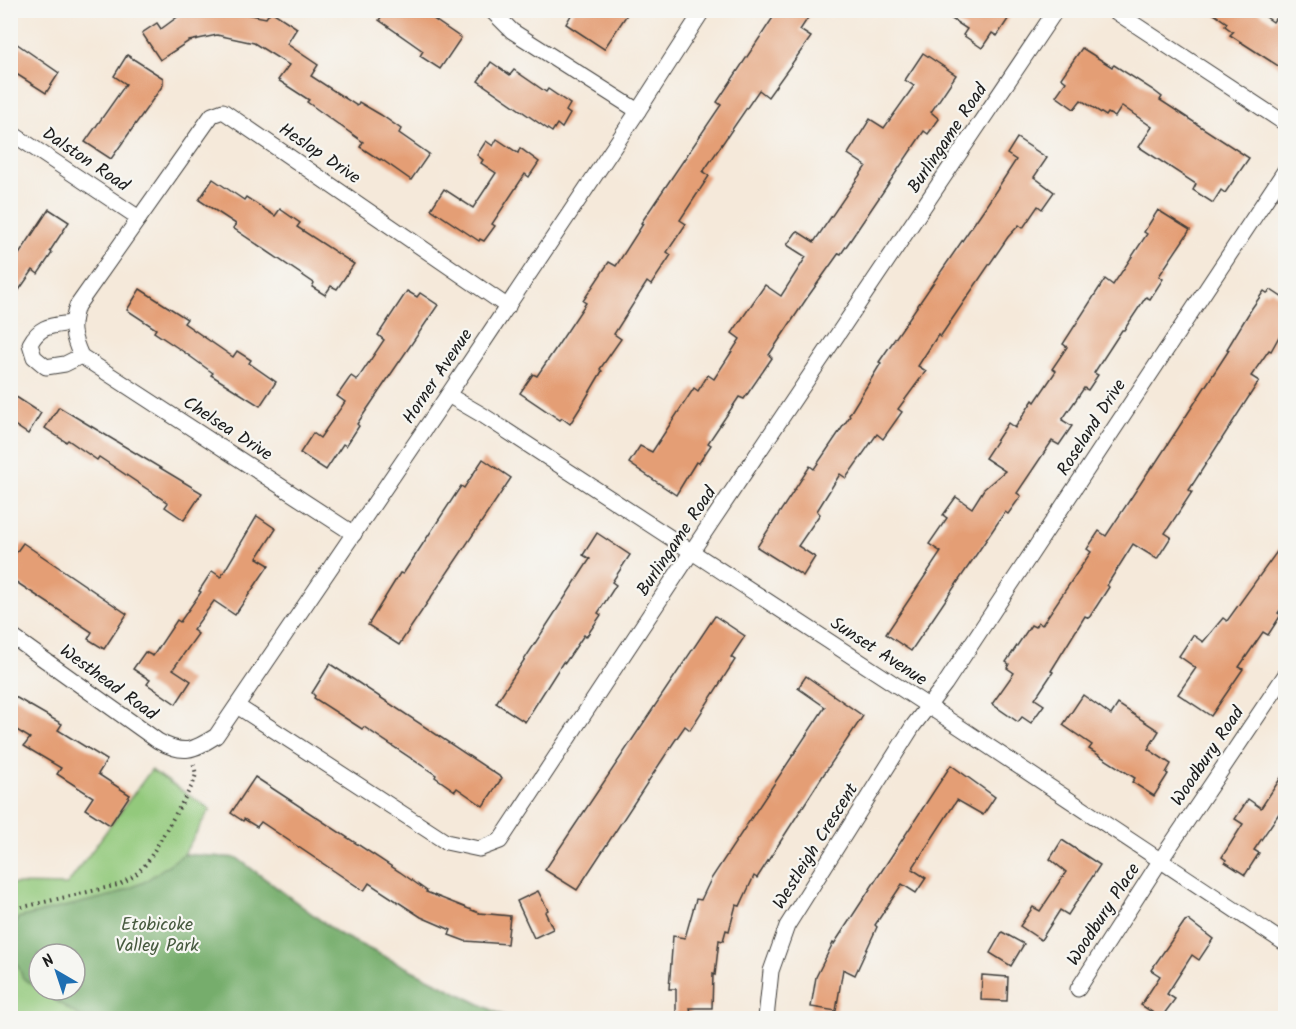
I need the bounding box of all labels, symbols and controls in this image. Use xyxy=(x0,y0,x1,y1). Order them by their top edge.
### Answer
street label: Burlingame Road xyxy=(901,77,996,200)
street label: Heslop Drive xyxy=(272,116,366,192)
street label: Dalston Road xyxy=(36,120,136,201)
street label: Horner Avenue xyxy=(395,323,481,431)
street label: Roseland Drive xyxy=(1050,374,1135,482)
street label: Chelsea Drive xyxy=(177,389,278,469)
street label: Burlingame Road xyxy=(630,480,725,603)
street label: Sunset Avenue xyxy=(824,610,933,695)
street label: Westhead Road xyxy=(53,638,164,729)
street label: Woodbury Road xyxy=(1164,700,1253,813)
street label: Westleigh Crescent xyxy=(766,777,867,916)
street label: Woodbury Place xyxy=(1060,858,1149,972)
park label: Etobicoke Valley Park xyxy=(115,911,199,961)
north arrow xyxy=(27,942,87,1002)
text: N xyxy=(37,949,60,974)

